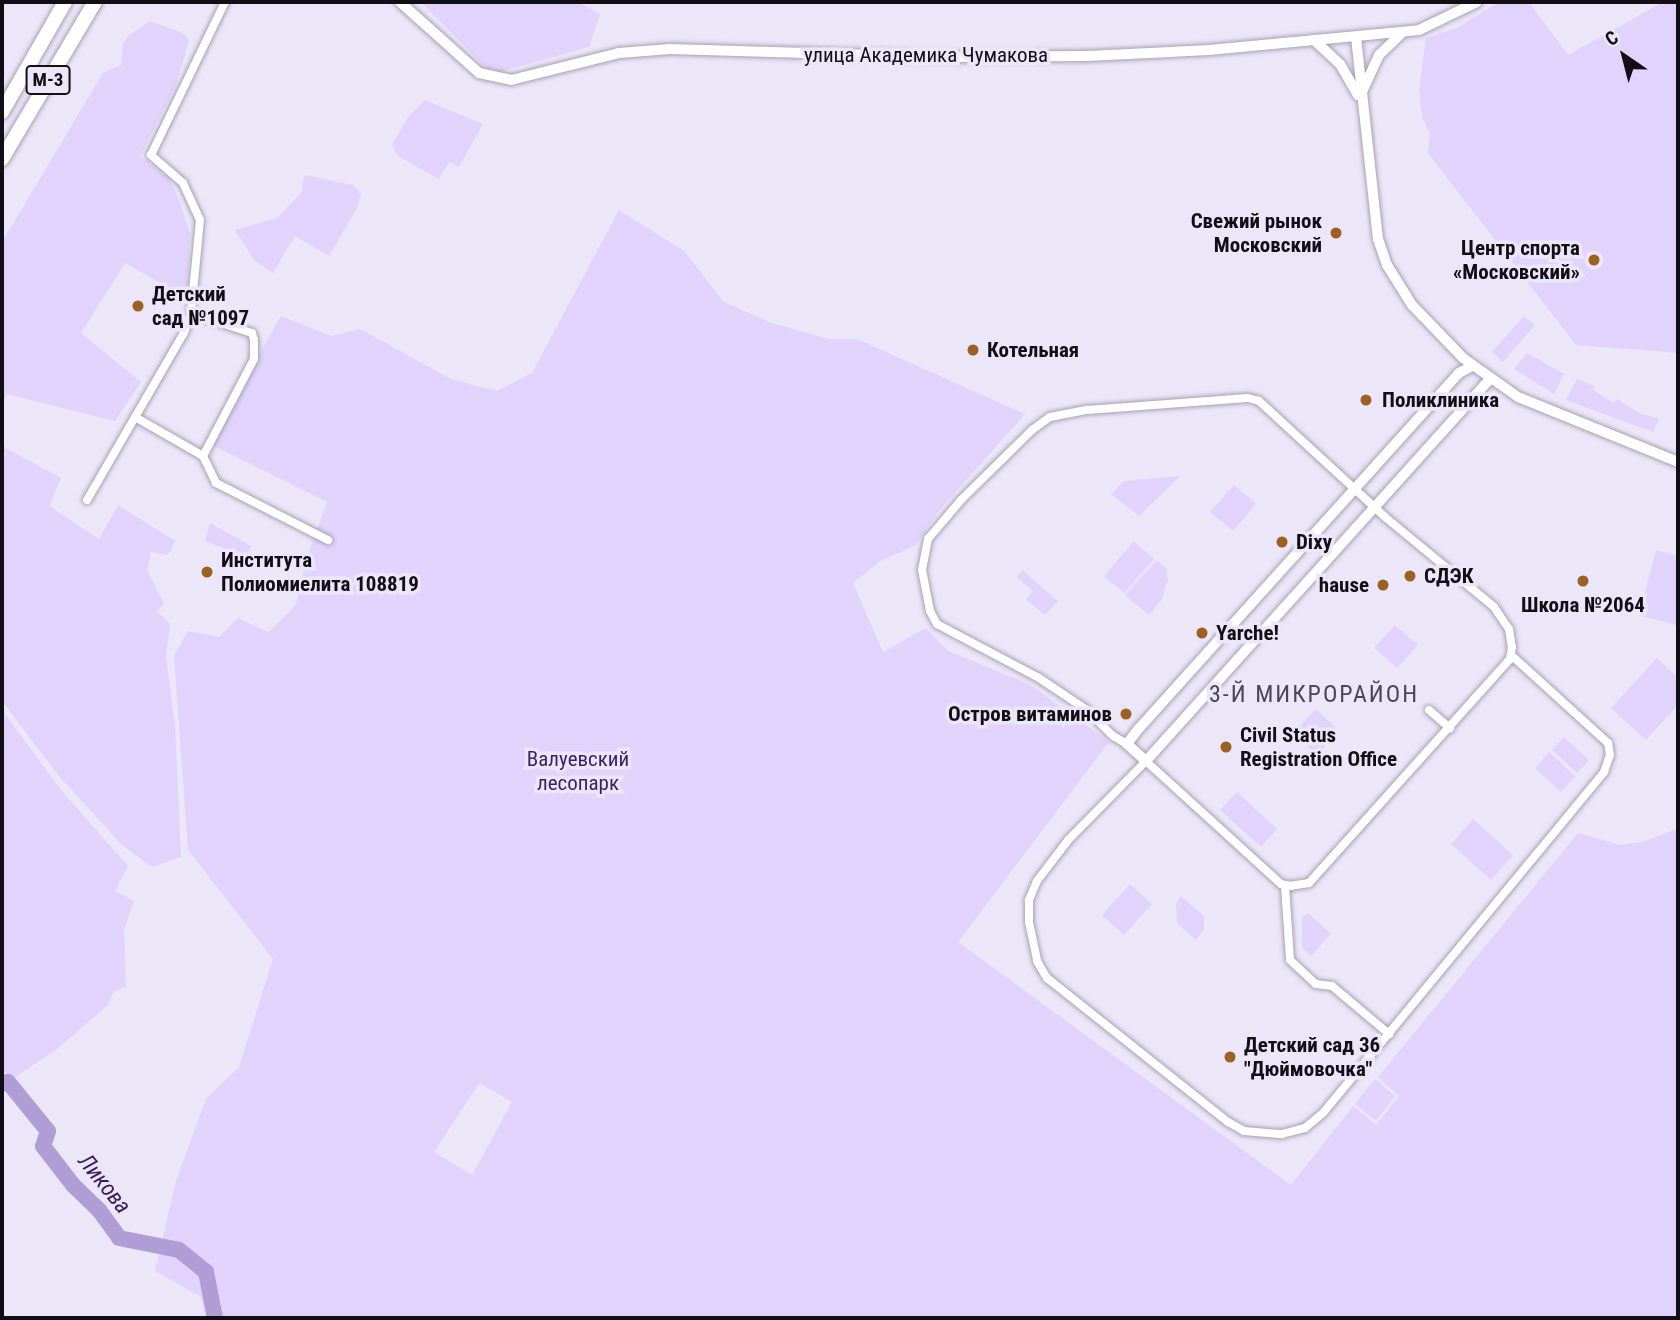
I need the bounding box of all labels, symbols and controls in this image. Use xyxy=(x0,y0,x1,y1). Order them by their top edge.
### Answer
north arrow xyxy=(1589,21,1659,91)
text: С xyxy=(1601,26,1623,51)
street label: улица Академика Чумакова xyxy=(804,42,1048,68)
road number: М-3 xyxy=(25,64,71,96)
place label: Свежий рынок Московский xyxy=(1191,208,1322,258)
marker: Свежий рынок Московский xyxy=(1328,225,1344,241)
place label: Центр спорта «Московский» xyxy=(1453,235,1580,285)
marker: Центр спорта «Московский» xyxy=(1586,252,1602,268)
place label: Детский сад №1097 xyxy=(152,281,249,331)
marker: Детский сад №1097 xyxy=(130,298,146,314)
place label: Котельная xyxy=(987,337,1079,363)
marker: Котельная xyxy=(965,342,981,358)
place label: Поликлиника xyxy=(1382,387,1499,413)
marker: Поликлиника xyxy=(1356,390,1376,410)
place label: Dixy xyxy=(1296,529,1332,555)
marker: Dixy xyxy=(1274,534,1290,550)
place label: Института Полиомиелита 108819 xyxy=(221,547,419,597)
place label: СДЭК xyxy=(1424,563,1473,589)
marker: Института Полиомиелита 108819 xyxy=(199,564,215,580)
marker: СДЭК xyxy=(1402,568,1418,584)
place label: hause xyxy=(1319,572,1369,598)
marker: Школа №2064 xyxy=(1575,573,1591,589)
marker: hause xyxy=(1375,577,1391,593)
place label: Школа №2064 xyxy=(1521,592,1645,618)
place label: Yarche! xyxy=(1216,620,1279,646)
marker: Yarche! xyxy=(1194,625,1210,641)
district label: 3-Й МИКРОРАЙОН xyxy=(1211,681,1417,709)
place label: Остров витаминов xyxy=(948,701,1112,727)
marker: Остров витаминов xyxy=(1118,706,1134,722)
place label: Civil Status Registration Office xyxy=(1240,722,1397,772)
marker: Civil Status Registration Office xyxy=(1218,739,1234,755)
park label: Валуевский лесопарк xyxy=(527,746,629,796)
place label: Детский сад 36 "Дюймовочка" xyxy=(1244,1032,1380,1082)
marker: Детский сад 36 "Дюймовочка" xyxy=(1222,1049,1238,1065)
water label: Ликова xyxy=(72,1149,136,1219)

